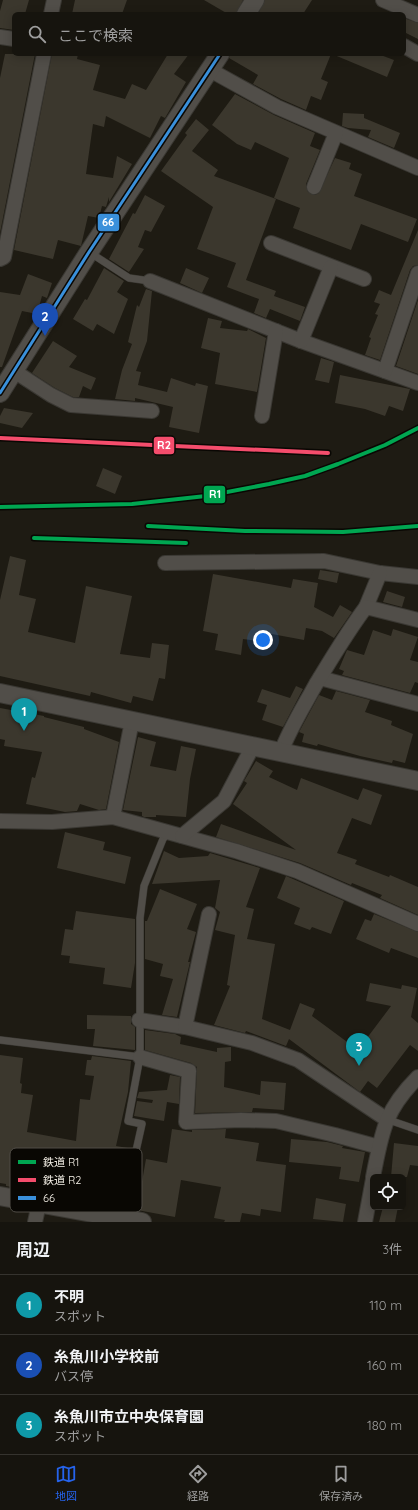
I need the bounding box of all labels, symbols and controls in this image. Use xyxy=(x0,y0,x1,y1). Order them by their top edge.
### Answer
search box xyxy=(12,12,406,56)
icon: search xyxy=(26,23,48,45)
text: ここで検索 xyxy=(58,26,133,45)
line badge: 66 xyxy=(97,213,120,232)
text: 66 xyxy=(102,215,114,229)
pin: 2 xyxy=(32,303,58,336)
line badge: R2 xyxy=(153,436,175,455)
text: R2 xyxy=(157,438,171,452)
line badge: R1 xyxy=(203,485,226,504)
text: R1 xyxy=(209,487,221,501)
your location xyxy=(253,630,273,650)
pin: 1 xyxy=(11,698,37,731)
pin: 3 xyxy=(346,1033,372,1066)
legend xyxy=(10,1148,142,1212)
text: 鉄道 R1 xyxy=(43,1155,79,1169)
text: 鉄道 R2 xyxy=(43,1173,81,1187)
map controls xyxy=(370,1174,406,1210)
button: locate xyxy=(370,1174,406,1210)
text: 66 xyxy=(43,1191,55,1205)
text: 周辺 xyxy=(16,1239,50,1260)
text: 3件 xyxy=(382,1241,402,1257)
text: 不明 xyxy=(54,1287,84,1306)
text: 1 xyxy=(26,1297,32,1313)
text: 110 m xyxy=(369,1297,402,1313)
text: スポット xyxy=(54,1308,106,1324)
text: 糸魚川小学校前 xyxy=(54,1347,159,1366)
text: 2 xyxy=(25,1357,33,1373)
text: 160 m xyxy=(367,1357,402,1373)
text: バス停 xyxy=(54,1368,93,1384)
text: 糸魚川市立中央保育園 xyxy=(54,1407,204,1426)
text: 3 xyxy=(26,1417,32,1433)
text: 180 m xyxy=(367,1417,402,1433)
text: スポット xyxy=(54,1428,106,1444)
tab: 地図 xyxy=(55,1463,77,1503)
tab: 経路 xyxy=(187,1463,209,1503)
tab: 保存済み xyxy=(319,1463,363,1503)

